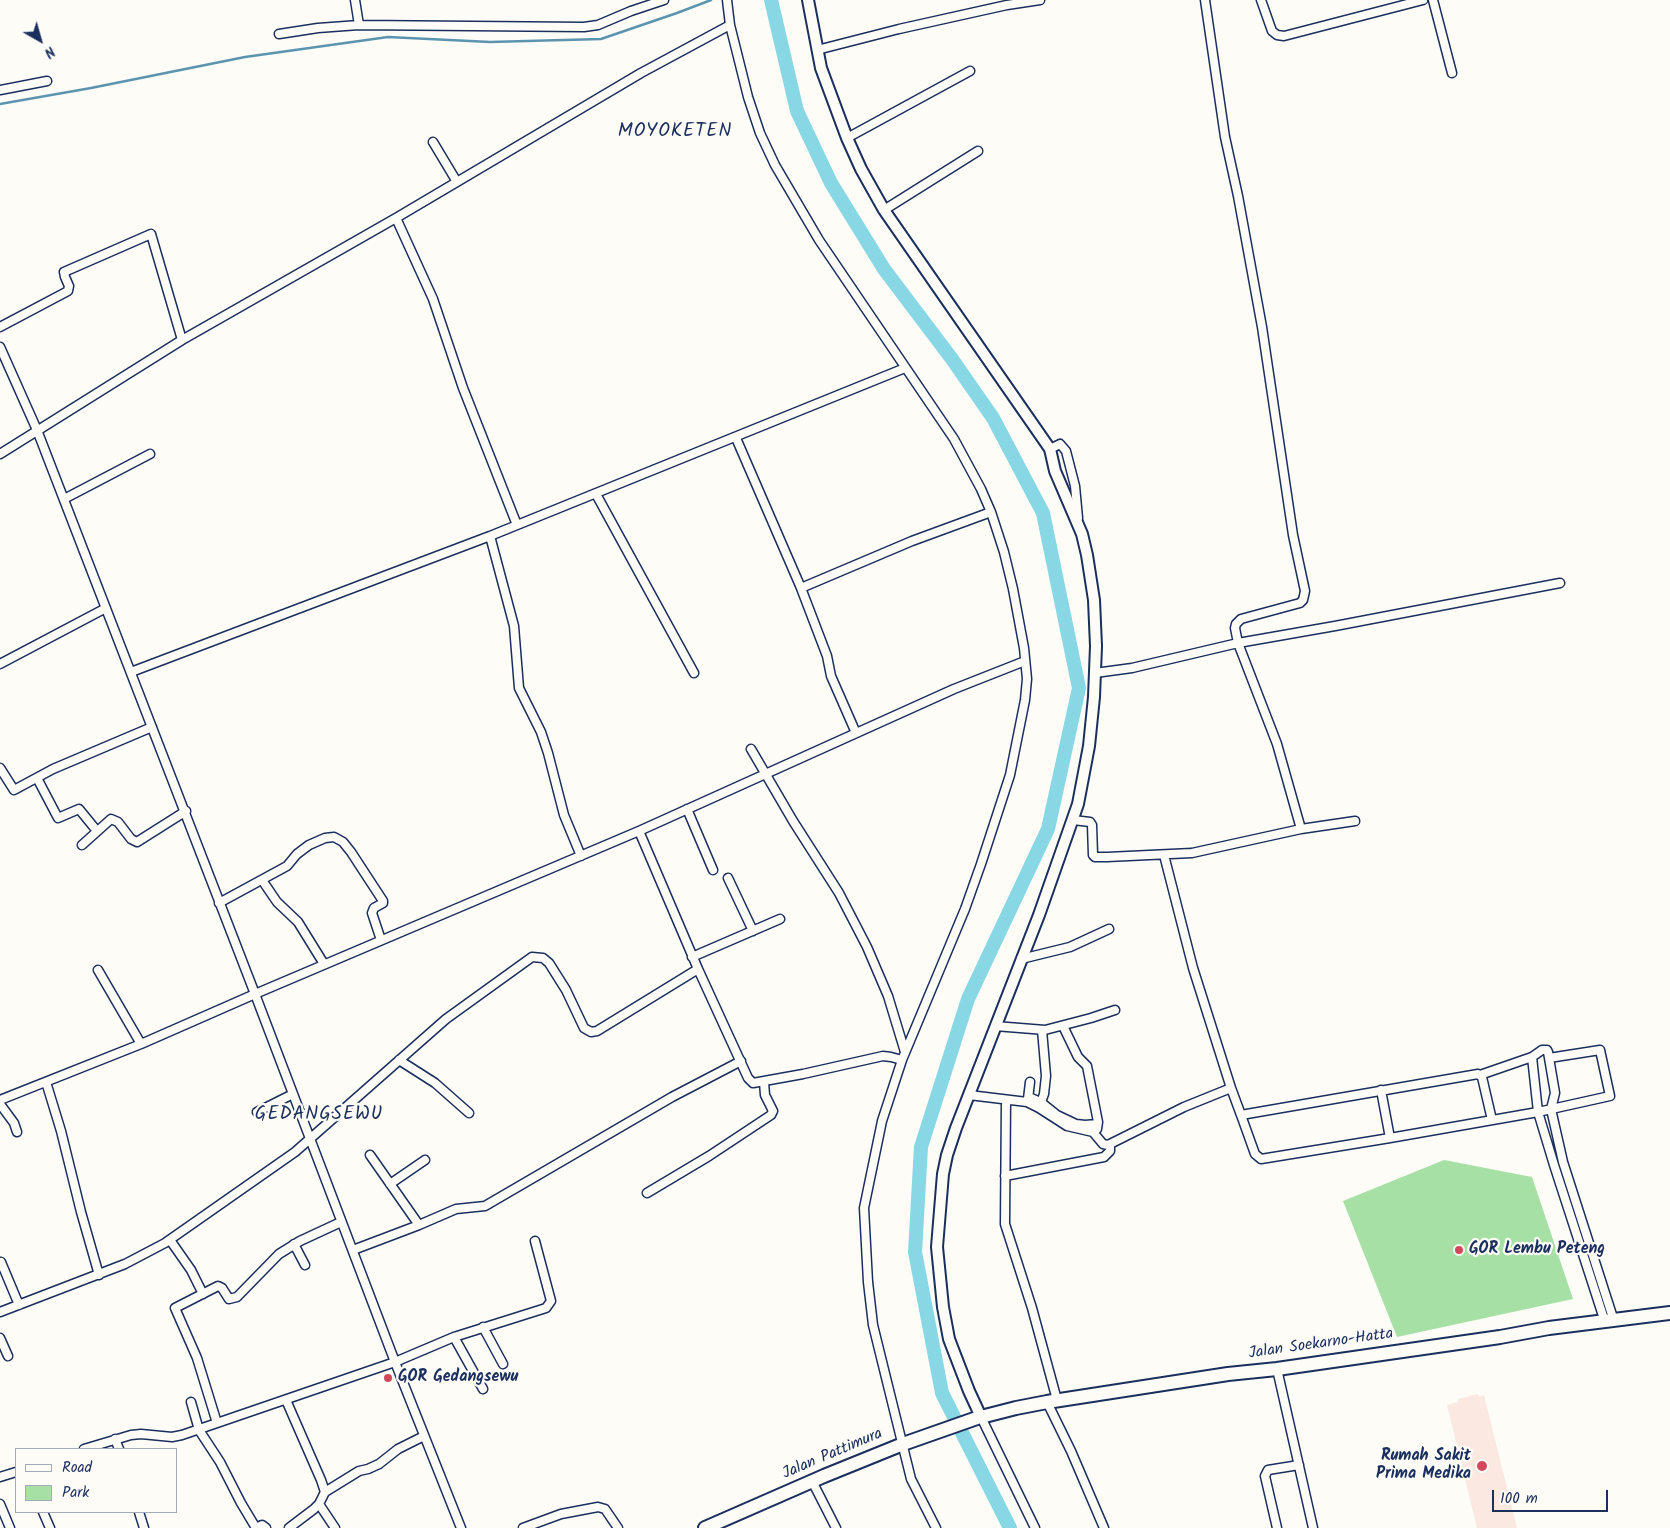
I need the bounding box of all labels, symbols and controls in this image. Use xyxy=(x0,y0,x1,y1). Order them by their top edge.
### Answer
north arrow xyxy=(15,15,65,65)
text: N xyxy=(39,40,59,63)
district label: MOYOKETEN xyxy=(617,122,733,144)
district label: GEDANGSEWU xyxy=(254,1105,384,1127)
place label: GOR Lembu Peteng xyxy=(1469,1240,1605,1260)
marker: GOR Lembu Peteng xyxy=(1453,1244,1465,1256)
street label: Jalan Soekarno-Hatta xyxy=(1247,1325,1395,1365)
place label: GOR Gedangsewu xyxy=(398,1368,518,1388)
marker: GOR Gedangsewu xyxy=(382,1372,394,1384)
street label: Jalan Pattimura xyxy=(780,1425,886,1485)
place label: Rumah Sakit Prima Medika xyxy=(1376,1447,1471,1485)
legend xyxy=(15,1448,178,1513)
text: Road xyxy=(62,1456,92,1480)
marker: Rumah Sakit Prima Medika xyxy=(1475,1459,1489,1473)
scale bar xyxy=(1495,1480,1611,1512)
text: Park xyxy=(62,1481,89,1505)
text: 100 m xyxy=(1500,1487,1538,1511)

